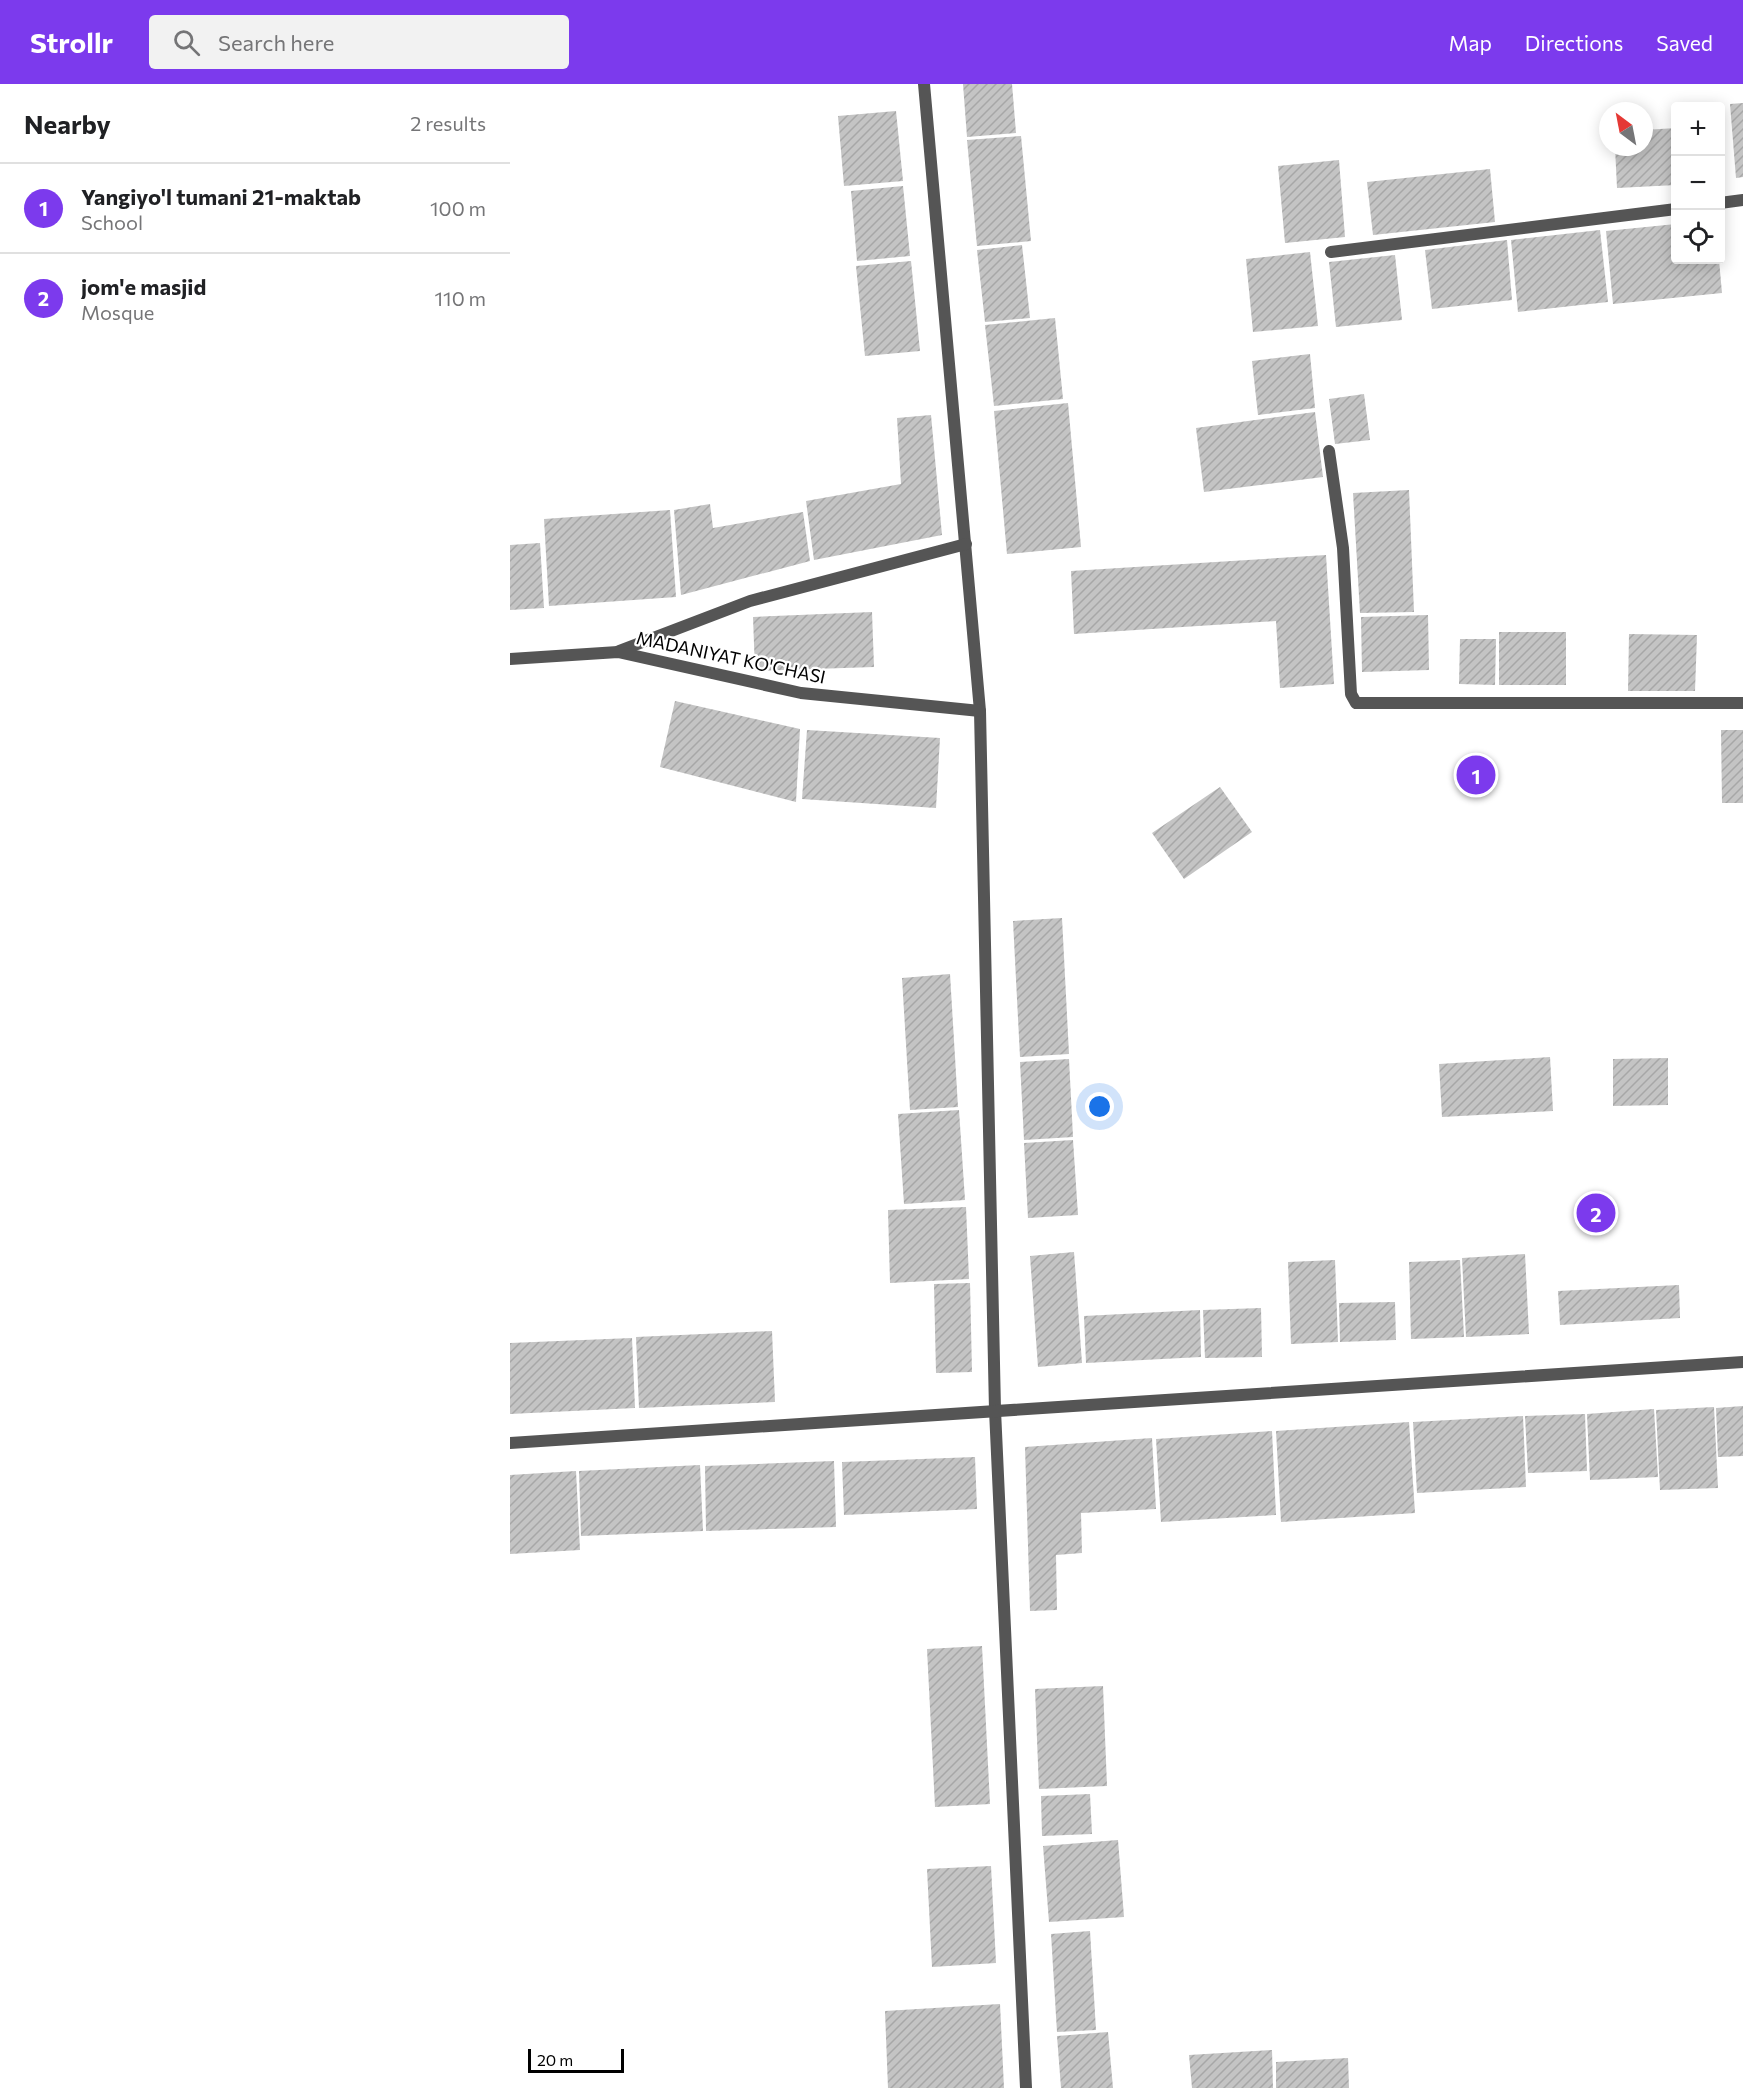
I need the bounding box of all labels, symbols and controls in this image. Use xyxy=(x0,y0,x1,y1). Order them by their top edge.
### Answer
search box xyxy=(149,15,569,69)
text: Strollr xyxy=(30,25,113,59)
icon: search xyxy=(170,26,203,59)
text: Search here xyxy=(218,29,334,56)
text: Map xyxy=(1449,30,1492,55)
text: Directions xyxy=(1525,30,1623,55)
text: Saved xyxy=(1656,30,1713,55)
north arrow xyxy=(1599,102,1653,156)
map controls xyxy=(1671,102,1725,264)
button: + xyxy=(1671,102,1725,156)
text: Nearby xyxy=(24,108,111,139)
text: 2 results xyxy=(410,111,486,135)
button: − xyxy=(1671,156,1725,210)
text: Yangiyo'l tumani 21-maktab xyxy=(81,183,361,210)
text: 1 xyxy=(39,196,48,220)
text: 100 m xyxy=(430,196,486,220)
text: School xyxy=(81,210,143,234)
button: locate xyxy=(1671,210,1725,264)
text: jom'e masjid xyxy=(81,273,206,300)
text: 2 xyxy=(38,286,49,310)
text: 110 m xyxy=(435,286,486,310)
text: Mosque xyxy=(81,300,154,324)
street label: MADANIYAT KO'CHASI xyxy=(634,626,828,688)
pin: 1 xyxy=(1456,752,1496,798)
your location xyxy=(1085,1092,1114,1121)
pin: 2 xyxy=(1576,1190,1616,1236)
scale bar xyxy=(528,2046,624,2074)
text: 20 m xyxy=(537,2050,573,2069)

